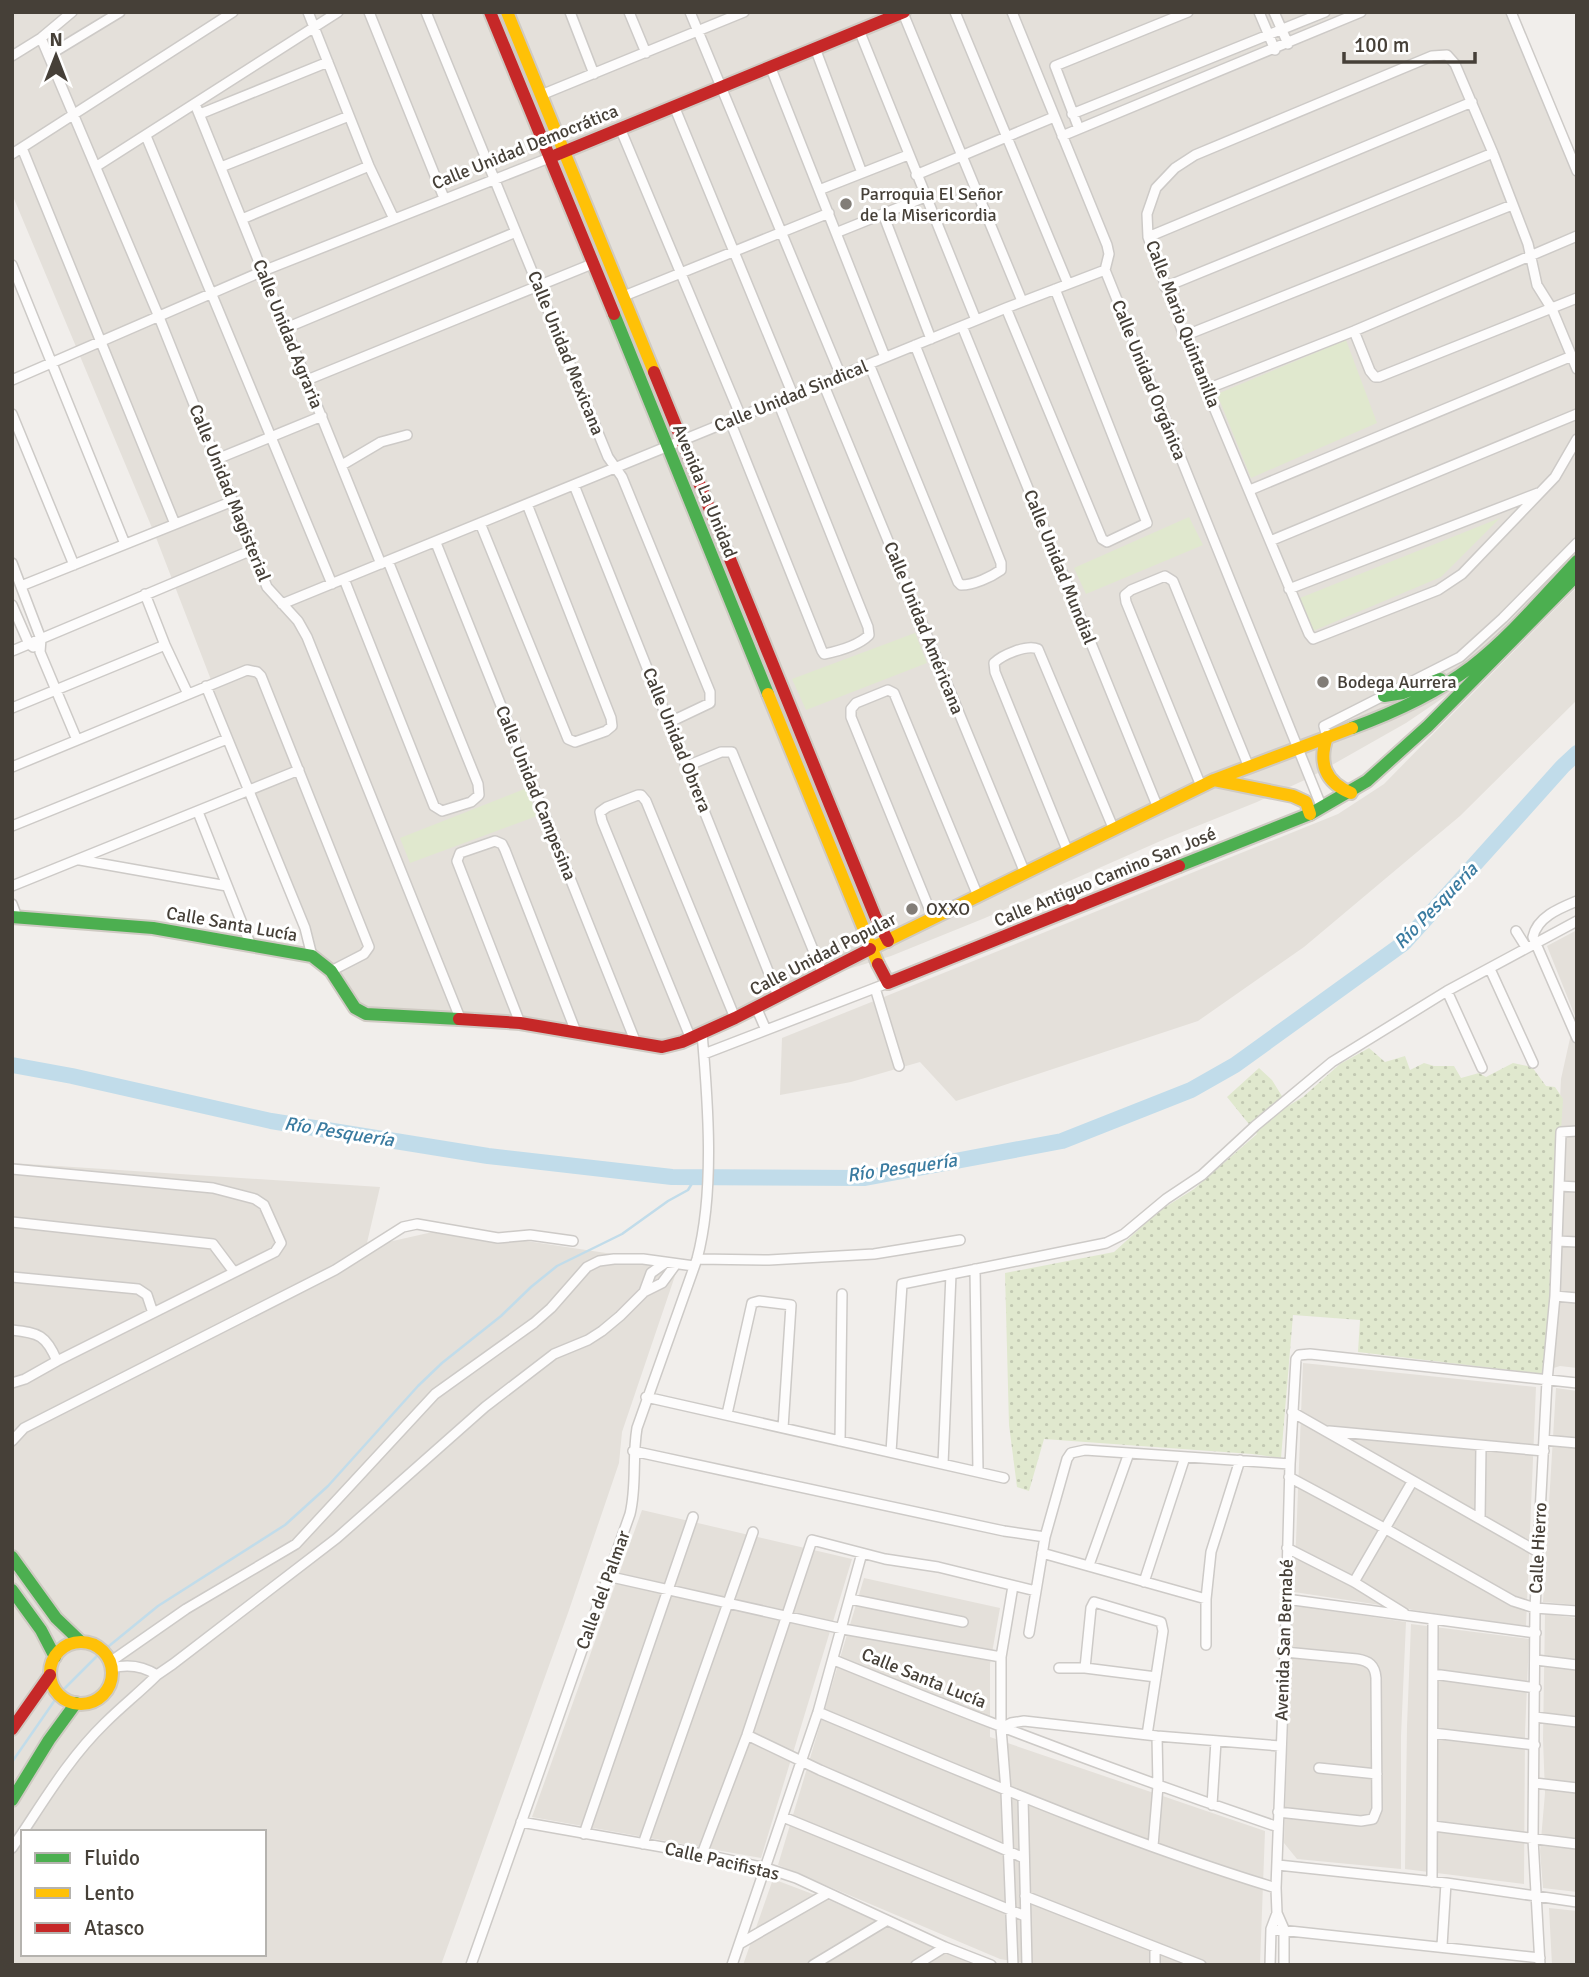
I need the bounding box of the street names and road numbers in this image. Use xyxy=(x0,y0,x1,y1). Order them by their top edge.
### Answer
street label: Calle Unidad Democrática xyxy=(429,100,621,194)
street label: Calle Mario Quintanilla xyxy=(1141,237,1225,411)
street label: Calle Unidad Agraria xyxy=(248,256,328,412)
street label: Calle Unidad Mexicana xyxy=(523,268,609,438)
street label: Calle Unidad Orgánica xyxy=(1107,297,1191,463)
street label: Calle Unidad Sindical xyxy=(711,355,871,437)
street label: Calle Unidad Magisterial xyxy=(184,401,276,585)
street label: Avenida La Unidad xyxy=(668,421,742,561)
street label: Calle Unidad Mundial xyxy=(1019,486,1101,648)
street label: Calle Unidad Américana xyxy=(879,538,969,718)
street label: Calle Unidad Obrera xyxy=(638,664,716,816)
street label: Calle Unidad Campesina xyxy=(491,702,581,884)
street label: Calle Antiguo Camino San José xyxy=(991,822,1219,932)
street label: Calle Santa Lucía xyxy=(165,902,299,946)
street label: Calle Unidad Popular xyxy=(746,907,900,1000)
street label: Calle Hierro xyxy=(1525,1502,1551,1594)
street label: Calle del Palmar xyxy=(571,1527,635,1653)
street label: Avenida San Bernabé xyxy=(1270,1559,1298,1721)
street label: Calle Santa Lucía xyxy=(858,1643,990,1713)
street label: Calle Pacifistas xyxy=(663,1837,782,1885)

